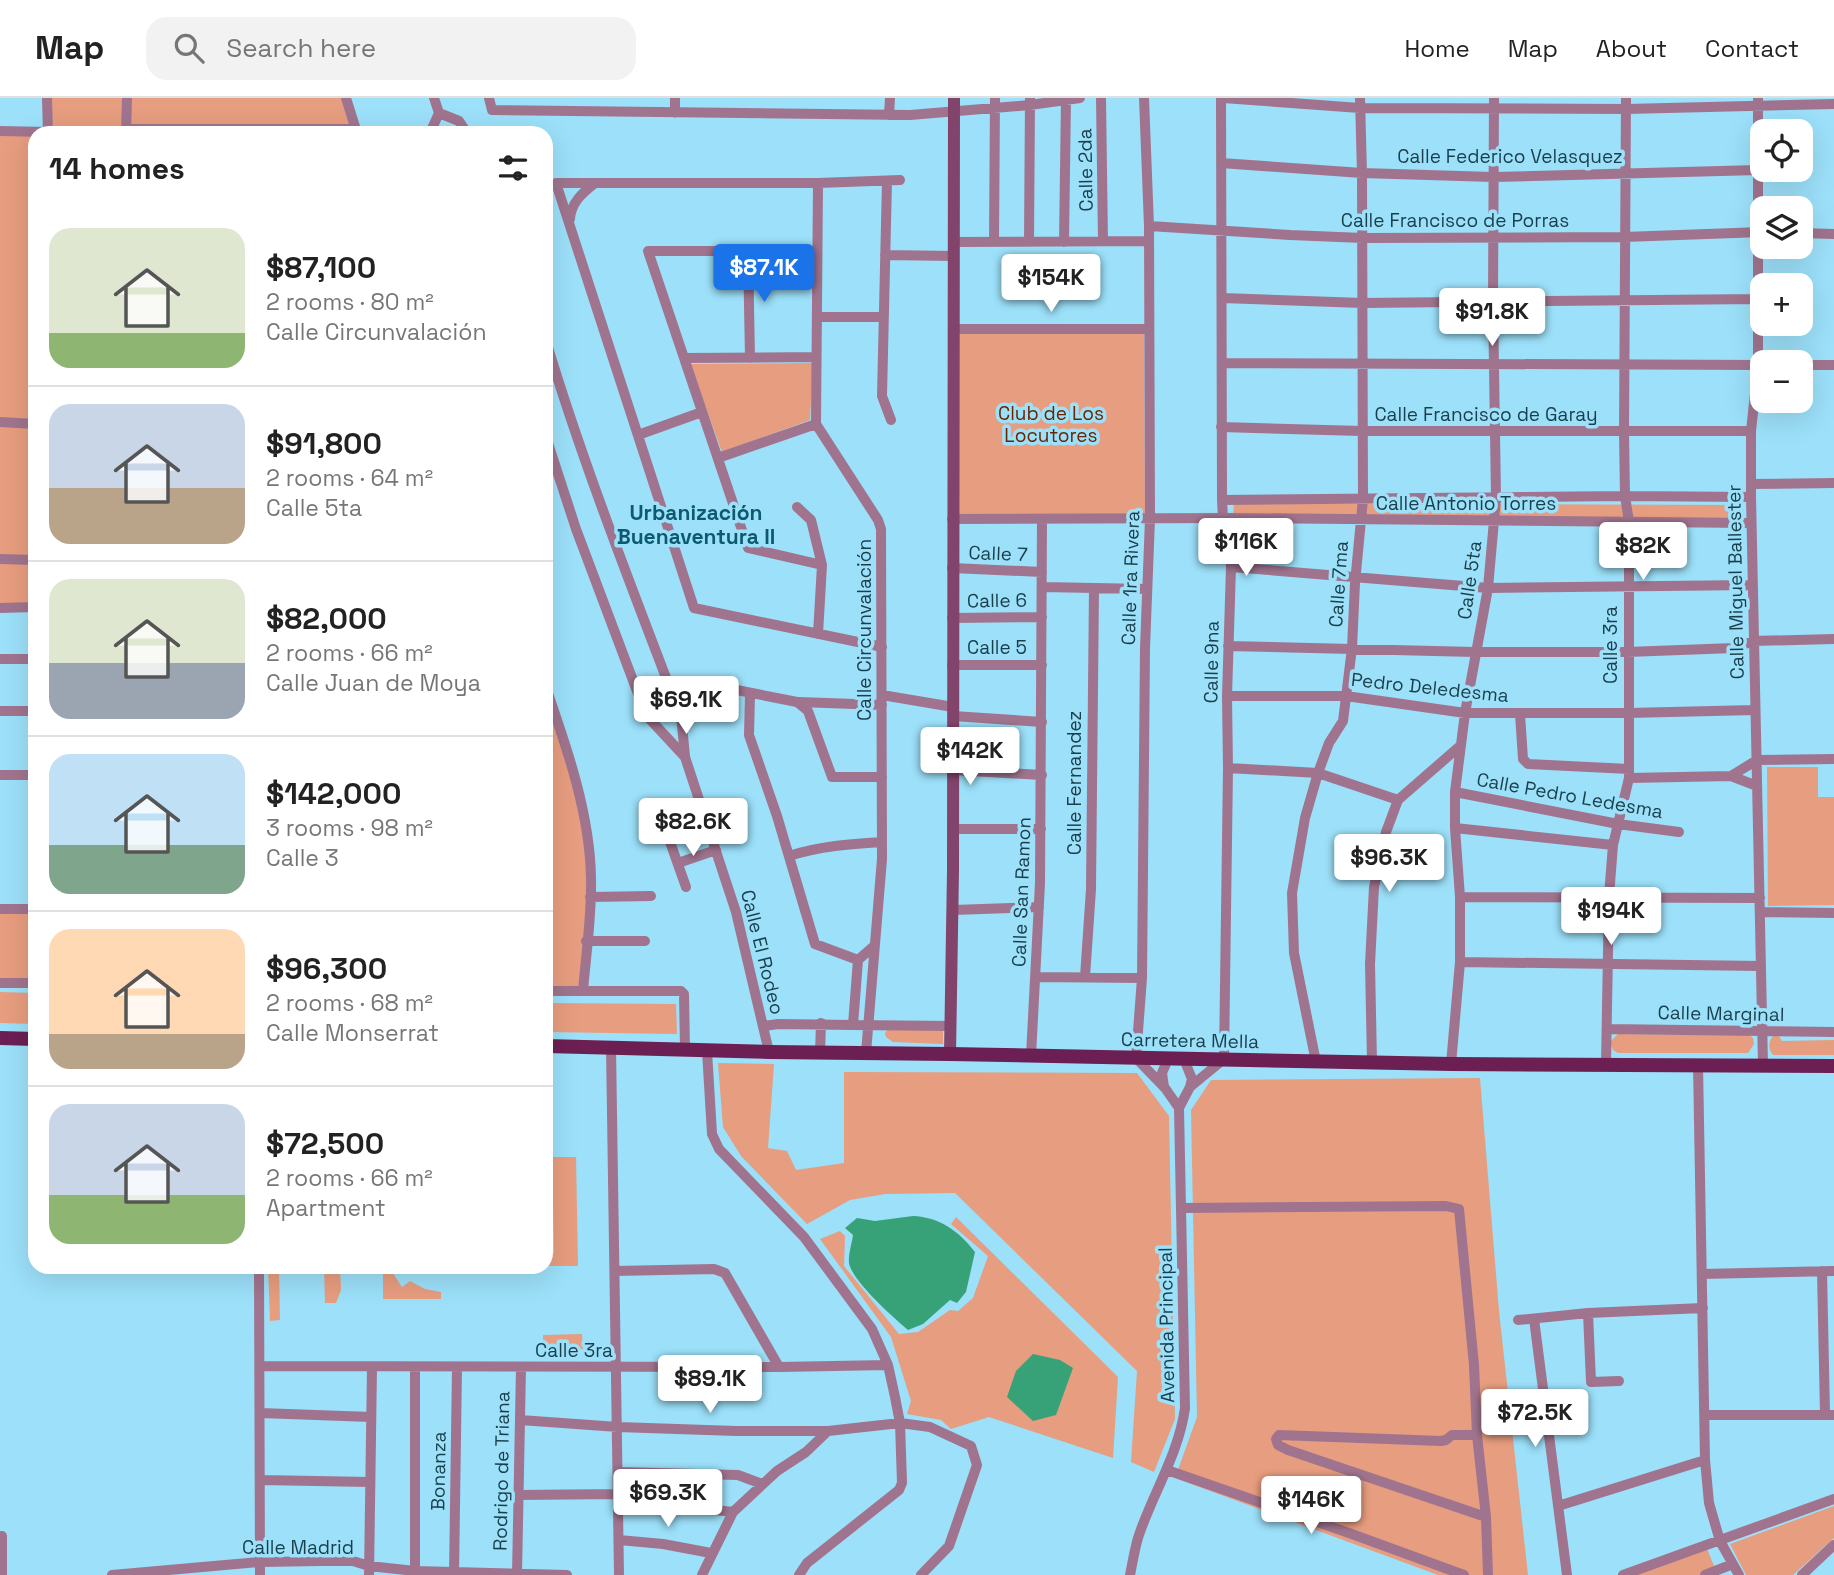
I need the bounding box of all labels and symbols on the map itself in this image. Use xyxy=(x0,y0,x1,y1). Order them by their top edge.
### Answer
street label: Calle 2da xyxy=(1072,128,1099,212)
street label: Calle Federico Velasquez xyxy=(1397,144,1623,169)
street label: Calle Francisco de Porras xyxy=(1341,208,1569,233)
pin: $87.1K xyxy=(707,244,821,304)
pin: $154K xyxy=(1002,254,1100,314)
pin: $91.8K xyxy=(1435,288,1549,348)
park label: Club de Los Locutores xyxy=(998,401,1104,448)
street label: Calle Francisco de Garay xyxy=(1374,402,1598,427)
street label: Calle Miguel Ballester xyxy=(1721,484,1750,680)
street label: Calle Antonio Torres xyxy=(1376,491,1556,516)
district label: Urbanización Buenaventura II xyxy=(617,499,775,550)
street label: Calle 1ra Rivera xyxy=(1116,510,1145,646)
pin: $116K xyxy=(1197,518,1295,578)
pin: $82K xyxy=(1602,522,1684,582)
street label: Calle Circunvalación xyxy=(852,539,877,721)
street label: Calle 5ta xyxy=(1452,539,1487,621)
street label: Calle 7 xyxy=(968,540,1028,567)
street label: Calle 7ma xyxy=(1323,540,1354,628)
street label: Calle 6 xyxy=(967,587,1027,614)
street label: Calle 3ra xyxy=(1598,606,1623,684)
street label: Calle 9na xyxy=(1198,620,1225,704)
street label: Calle 5 xyxy=(967,635,1027,660)
street label: Pedro Deledesma xyxy=(1350,667,1510,708)
pin: $69.1K xyxy=(629,676,743,736)
street label: Calle Fernandez xyxy=(1062,711,1087,855)
pin: $142K xyxy=(921,728,1019,787)
street label: Calle Pedro Ledesma xyxy=(1475,767,1665,824)
pin: $82.6K xyxy=(636,798,750,858)
street label: Calle San Ramon xyxy=(1006,816,1037,968)
pin: $96.3K xyxy=(1332,834,1446,894)
street label: Calle El Rodeo xyxy=(735,887,790,1017)
pin: $194K xyxy=(1562,888,1660,947)
street label: Calle Marginal xyxy=(1657,1000,1785,1027)
street label: Carretera Mella xyxy=(1121,1027,1259,1054)
street label: Avenida Principal xyxy=(1153,1247,1180,1403)
street label: Calle 3ra xyxy=(535,1338,613,1363)
pin: $89.1K xyxy=(653,1356,767,1415)
pin: $72.5K xyxy=(1478,1390,1592,1449)
street label: Rodrigo de Triana xyxy=(488,1391,515,1551)
street label: Bonanza xyxy=(425,1431,452,1511)
pin: $69.3K xyxy=(611,1470,725,1529)
pin: $146K xyxy=(1262,1476,1360,1536)
street label: Calle Madrid xyxy=(242,1535,354,1560)

